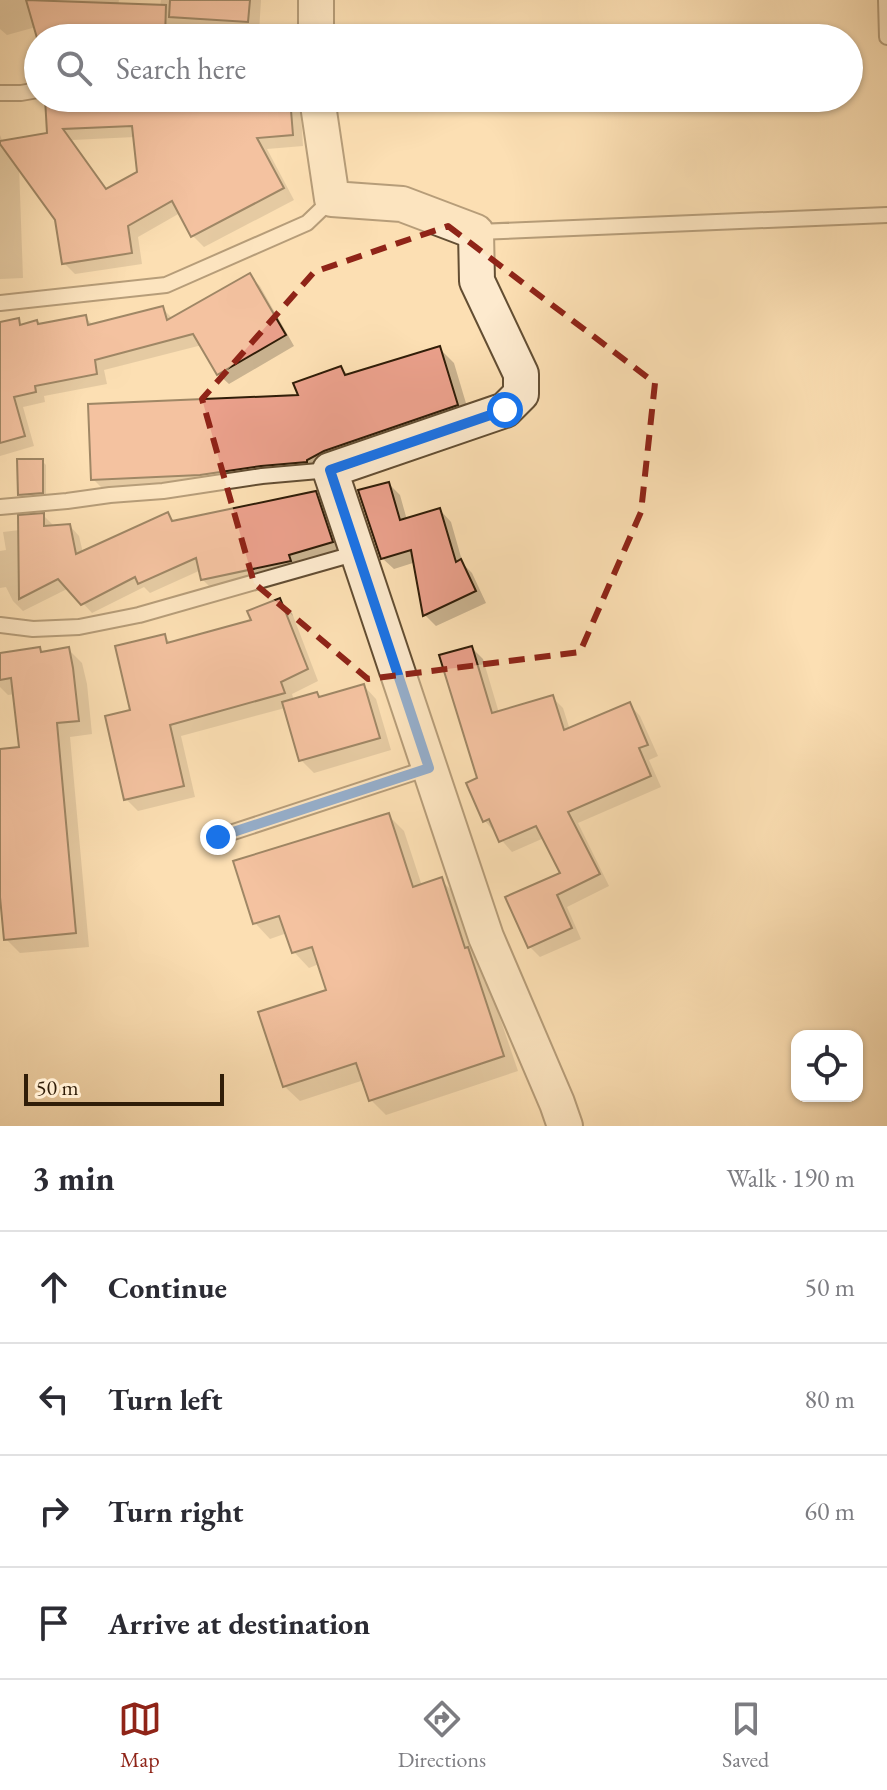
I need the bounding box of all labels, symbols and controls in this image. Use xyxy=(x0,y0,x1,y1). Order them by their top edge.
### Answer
search box xyxy=(24,24,863,112)
icon: search xyxy=(52,46,96,90)
text: Search here xyxy=(116,49,246,88)
route start xyxy=(487,392,523,428)
route end xyxy=(200,819,236,855)
map controls xyxy=(791,1030,863,1102)
button: locate xyxy=(791,1030,863,1102)
scale bar xyxy=(24,1070,224,1106)
text: 50 m xyxy=(36,1073,79,1102)
text: 3 min xyxy=(32,1156,115,1200)
text: Walk · 190 m xyxy=(727,1161,855,1195)
icon: ahead xyxy=(32,1265,76,1309)
text: Continue xyxy=(108,1268,227,1307)
text: 50 m xyxy=(805,1270,855,1304)
icon: left xyxy=(32,1377,76,1421)
text: Turn left xyxy=(108,1380,222,1419)
text: 80 m xyxy=(805,1382,855,1416)
icon: right xyxy=(32,1489,76,1533)
text: Turn right xyxy=(108,1492,244,1531)
text: 60 m xyxy=(805,1494,855,1528)
icon: arrive xyxy=(32,1601,76,1645)
text: Arrive at destination xyxy=(108,1604,370,1643)
tab: Map xyxy=(118,1697,162,1774)
tab: Directions xyxy=(398,1697,486,1774)
tab: Saved xyxy=(722,1697,769,1774)

